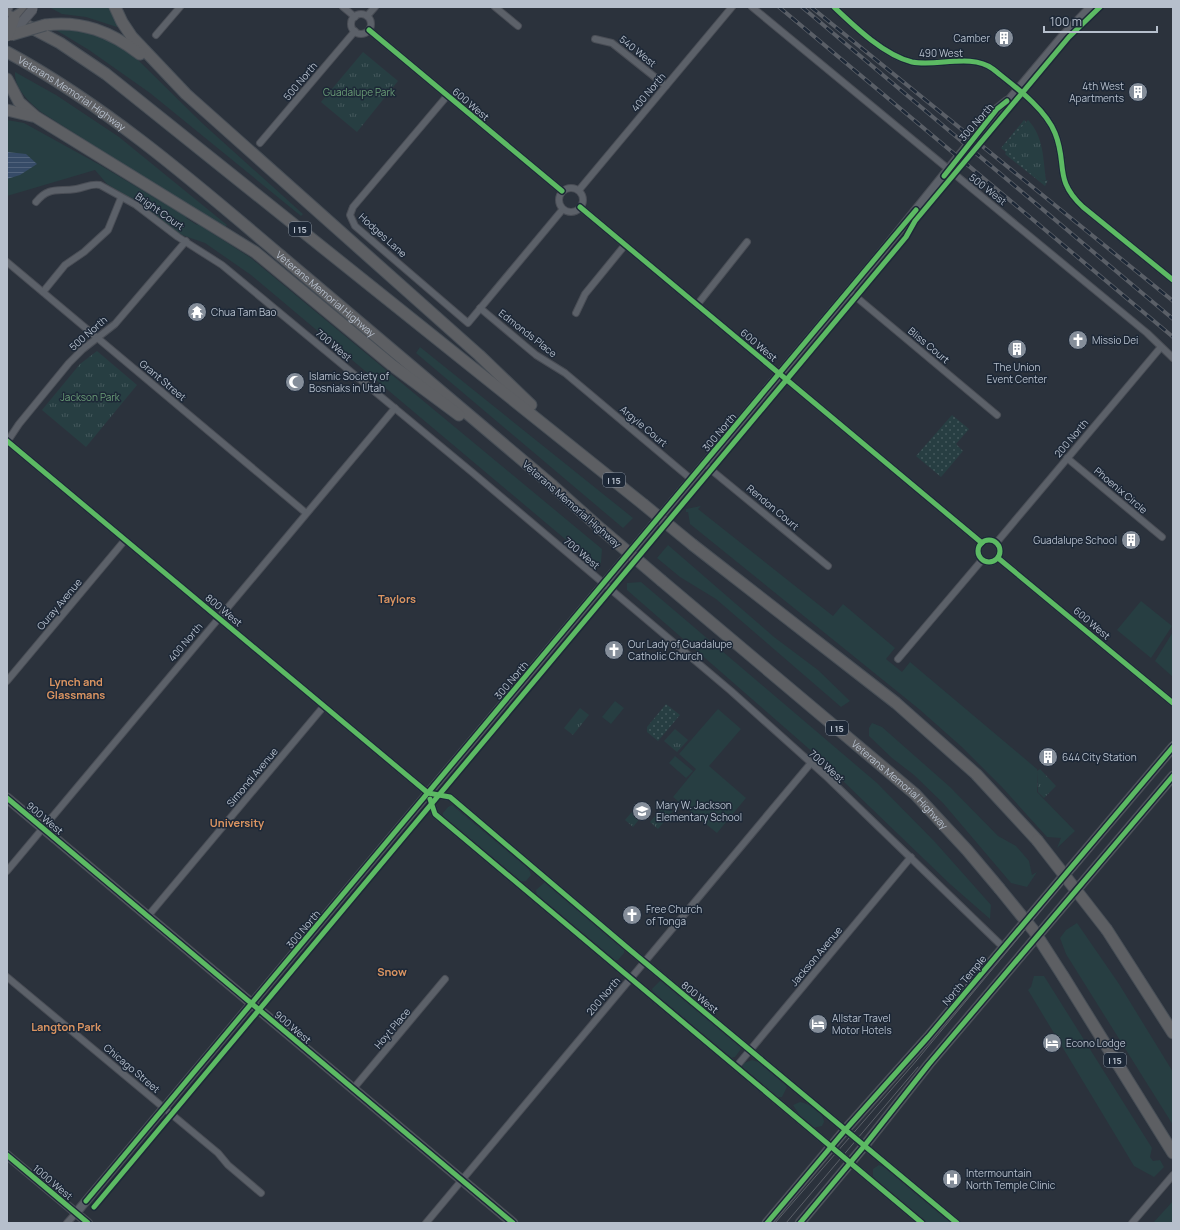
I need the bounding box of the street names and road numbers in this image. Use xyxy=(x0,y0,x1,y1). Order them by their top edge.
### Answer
street label: 540 West xyxy=(617,32,659,70)
street label: 490 West xyxy=(919,46,963,60)
street label: Veterans Memorial Highway xyxy=(16,53,129,134)
street label: 500 North xyxy=(280,59,320,103)
street label: 400 North xyxy=(628,70,668,114)
street label: 600 West xyxy=(450,84,492,124)
street label: 300 North xyxy=(956,100,996,144)
street label: 500 West xyxy=(966,170,1010,208)
street label: Bright Court xyxy=(133,189,187,233)
street label: Hodges Lane xyxy=(356,210,410,260)
road number: I 15 xyxy=(289,222,311,236)
street label: Veterans Memorial Highway xyxy=(273,248,379,341)
street label: Edmonds Place xyxy=(496,306,560,360)
street label: 500 North xyxy=(66,312,110,353)
street label: Bliss Court xyxy=(905,324,953,366)
street label: 600 West xyxy=(738,325,780,365)
street label: 700 West xyxy=(313,326,355,364)
street label: Grant Street xyxy=(137,356,189,404)
street label: Argyle Court xyxy=(617,402,671,450)
street label: 300 North xyxy=(699,410,739,454)
street label: 200 North xyxy=(1051,416,1091,460)
street label: Veterans Memorial Highway xyxy=(520,457,625,551)
street label: Phoenix Circle xyxy=(1091,464,1151,517)
road number: I 15 xyxy=(603,473,625,487)
street label: Rendon Court xyxy=(744,481,802,533)
street label: 700 West xyxy=(561,534,603,572)
street label: Ouray Avenue xyxy=(33,575,85,633)
street label: 800 West xyxy=(203,591,245,629)
street label: 600 West xyxy=(1071,603,1113,643)
street label: 400 North xyxy=(165,620,205,664)
street label: 300 North xyxy=(491,658,531,702)
road number: I 15 xyxy=(826,721,848,735)
street label: Veterans Memorial Highway xyxy=(849,736,952,833)
street label: Simondi Avenue xyxy=(223,744,281,810)
street label: 700 West xyxy=(806,746,848,786)
street label: 900 West xyxy=(24,798,66,838)
street label: 300 North xyxy=(283,907,323,951)
street label: Jackson Avenue xyxy=(787,923,845,989)
street label: North Temple xyxy=(939,952,989,1008)
street label: 200 North xyxy=(583,974,623,1018)
street label: 800 West xyxy=(679,978,721,1016)
street label: Hoyt Place xyxy=(371,1004,413,1051)
street label: 900 West xyxy=(272,1007,314,1047)
street label: Chicago Street xyxy=(101,1040,163,1096)
road number: I 15 xyxy=(1104,1053,1126,1067)
street label: 1000 West xyxy=(30,1161,76,1203)

